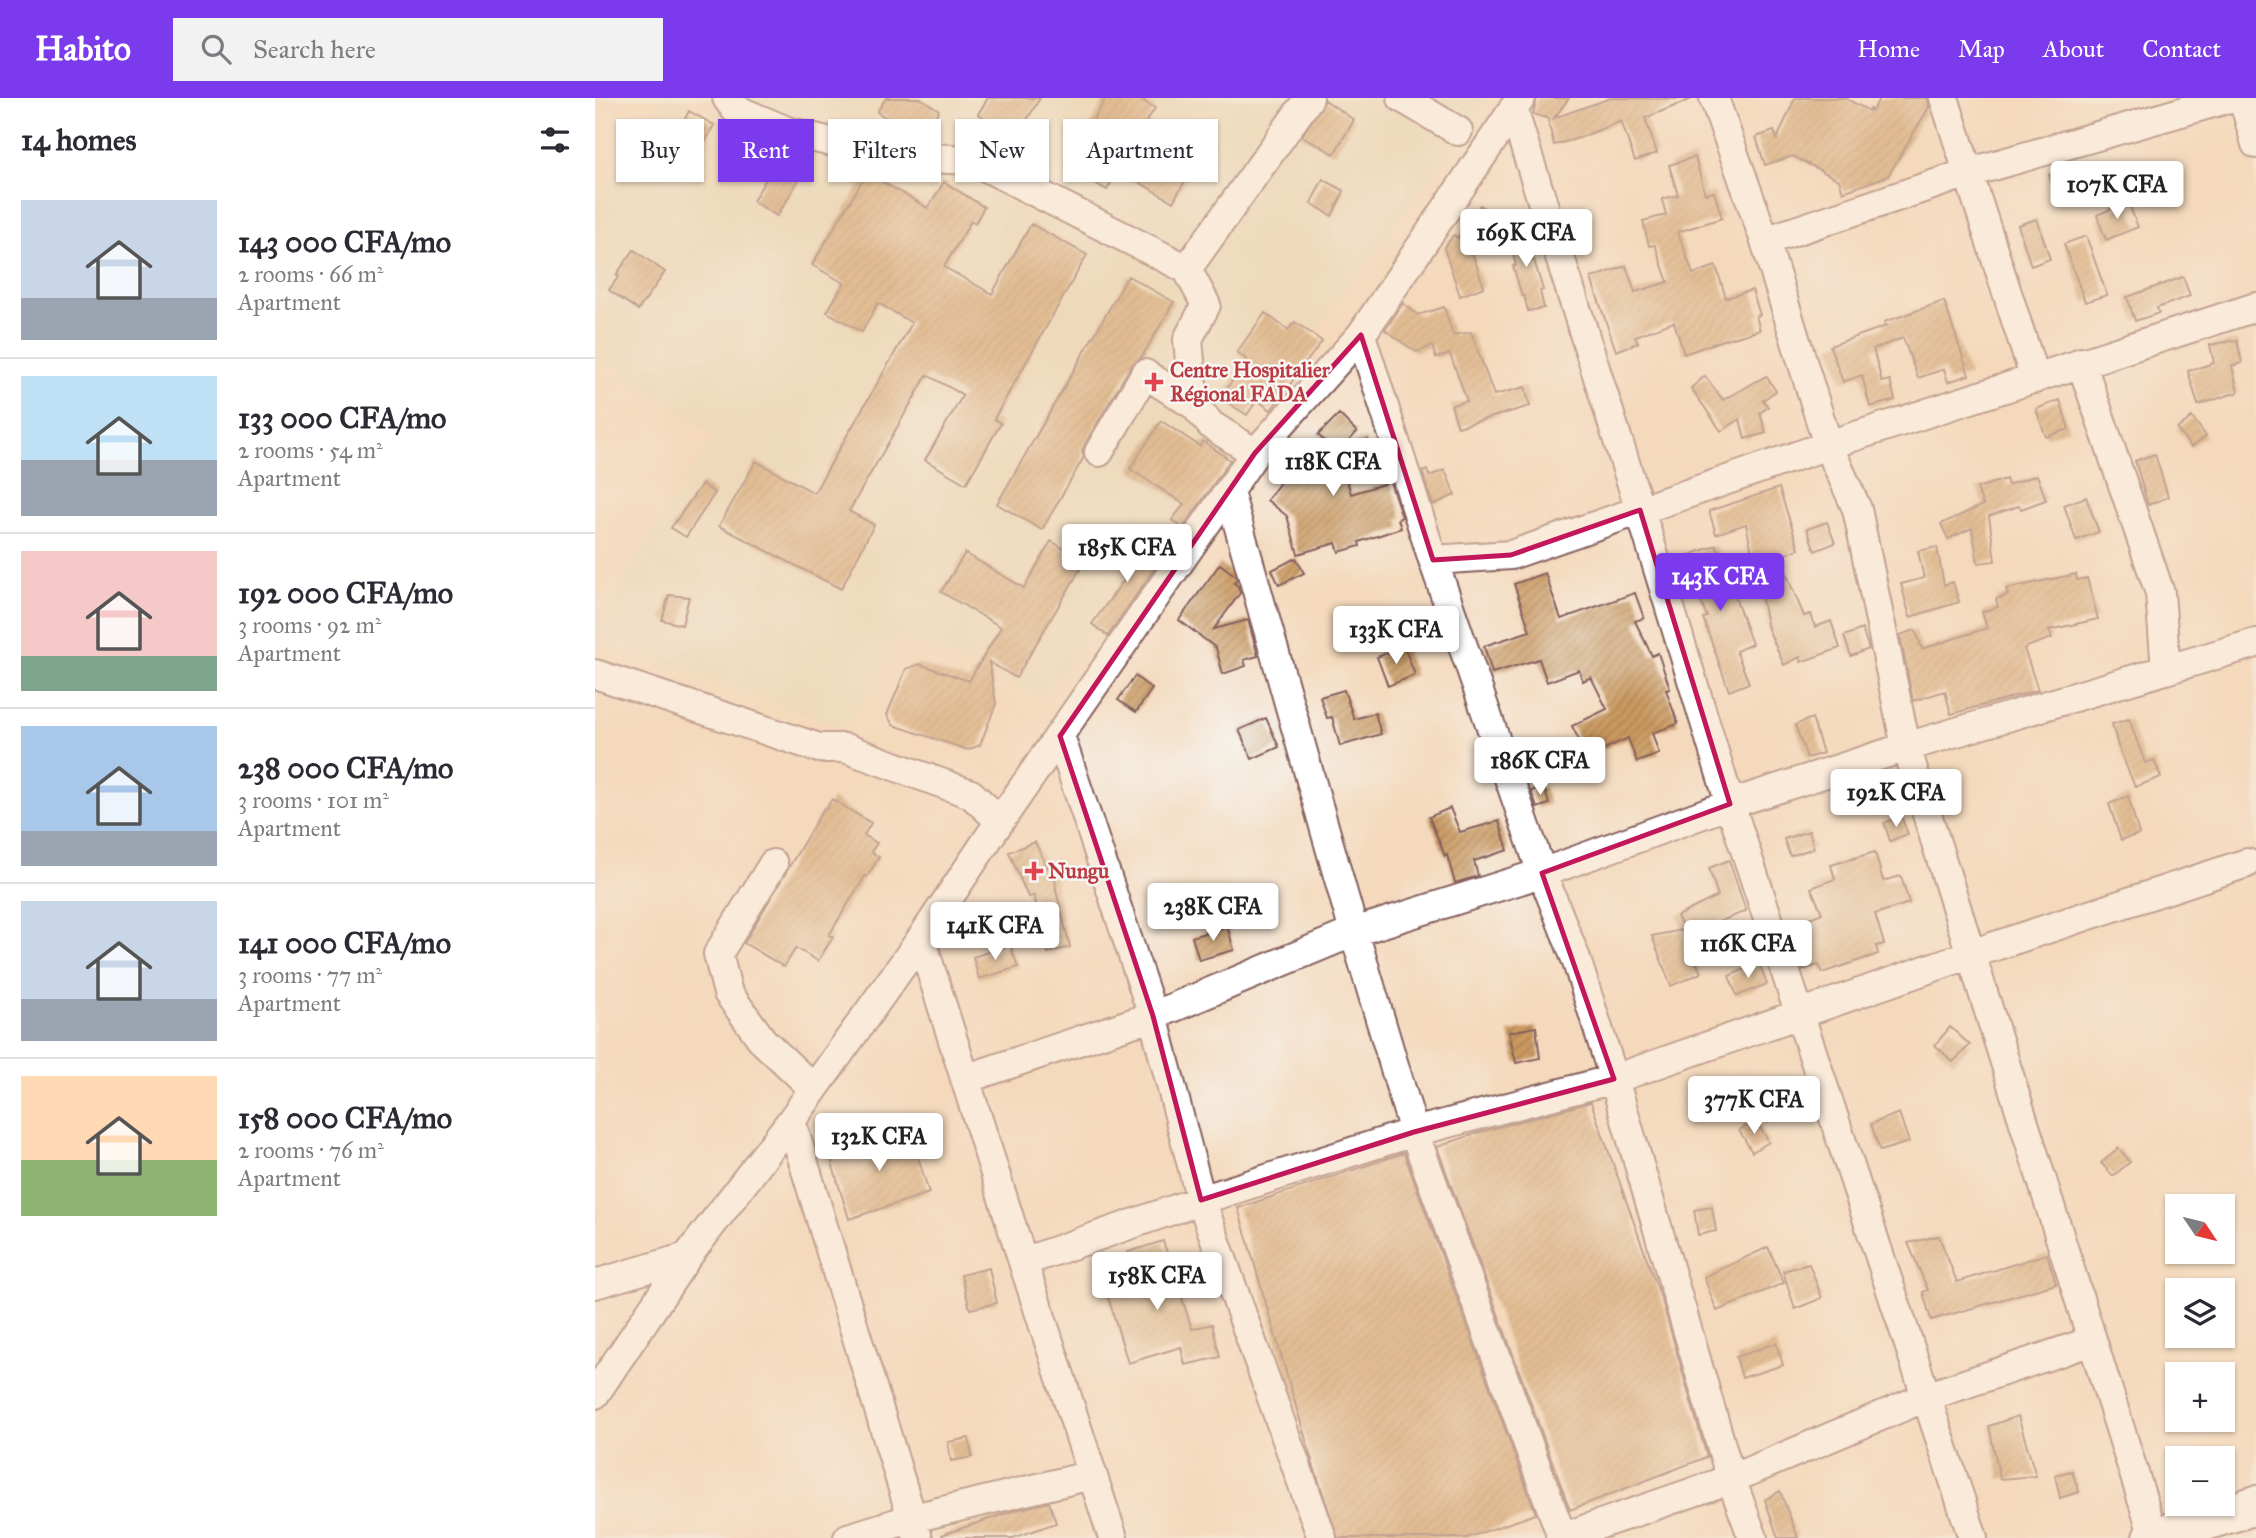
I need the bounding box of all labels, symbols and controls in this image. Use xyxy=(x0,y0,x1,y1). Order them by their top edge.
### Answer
search box xyxy=(173,18,663,81)
text: Habito xyxy=(35,29,131,69)
icon: search xyxy=(197,30,235,68)
text: Search here xyxy=(253,33,376,65)
text: Home xyxy=(1857,34,1920,64)
text: Map xyxy=(1958,34,2005,64)
text: About xyxy=(2043,34,2104,64)
text: Contact xyxy=(2142,34,2221,64)
chip: Buy xyxy=(616,119,704,182)
chip: Rent xyxy=(718,119,814,182)
chip: Filters xyxy=(828,119,941,182)
chip: New xyxy=(955,119,1049,182)
chip: Apartment xyxy=(1063,119,1218,182)
icon: filters xyxy=(536,121,574,159)
text: 14 homes xyxy=(21,122,136,158)
pin: 107K CFA xyxy=(2045,162,2189,221)
text: 107K CFA xyxy=(2067,170,2167,198)
pin: 169K CFA xyxy=(1454,209,1598,269)
text: 169K CFA xyxy=(1476,218,1576,246)
text: 143 000 CFA/mo xyxy=(238,224,451,260)
icon: home xyxy=(77,228,161,312)
text: 2 rooms · 66 m² xyxy=(238,260,383,288)
text: Apartment xyxy=(238,288,341,316)
place label: Centre Hospitalier Régional FADA xyxy=(1170,357,1331,407)
marker: Centre Hospitalier Régional FADA xyxy=(1144,372,1164,392)
text: 133 000 CFA/mo xyxy=(238,400,446,436)
icon: home xyxy=(77,404,161,488)
text: 2 rooms · 54 m² xyxy=(238,436,383,464)
pin: 118K CFA xyxy=(1261,438,1405,498)
text: 118K CFA xyxy=(1285,447,1381,475)
text: Apartment xyxy=(238,464,341,492)
pin: 185K CFA xyxy=(1055,524,1199,584)
text: 185K CFA xyxy=(1078,533,1176,561)
pin: 143K CFA xyxy=(1648,554,1792,613)
text: 143K CFA xyxy=(1671,562,1769,590)
text: 192 000 CFA/mo xyxy=(238,575,453,611)
icon: home xyxy=(77,579,161,663)
pin: 133K CFA xyxy=(1324,606,1468,666)
text: 3 rooms · 92 m² xyxy=(238,611,381,639)
text: 133K CFA xyxy=(1349,615,1443,643)
text: Apartment xyxy=(238,639,341,667)
pin: 186K CFA xyxy=(1468,738,1612,797)
text: 186K CFA xyxy=(1490,746,1590,774)
text: 238 000 CFA/mo xyxy=(238,750,453,786)
icon: home xyxy=(77,754,161,838)
pin: 192K CFA xyxy=(1824,770,1968,829)
text: 192K CFA xyxy=(1847,778,1945,806)
text: 3 rooms · 101 m² xyxy=(238,786,389,814)
text: Apartment xyxy=(238,814,341,842)
place label: Nungu xyxy=(1048,858,1110,884)
marker: Nungu xyxy=(1026,863,1042,879)
pin: 238K CFA xyxy=(1141,884,1285,943)
text: 238K CFA xyxy=(1163,892,1263,920)
pin: 141K CFA xyxy=(923,902,1067,962)
text: 141K CFA xyxy=(946,911,1044,939)
pin: 116K CFA xyxy=(1676,920,1820,980)
text: 141 000 CFA/mo xyxy=(238,925,451,961)
icon: home xyxy=(77,929,161,1013)
text: 116K CFA xyxy=(1700,929,1796,957)
text: 3 rooms · 77 m² xyxy=(238,961,382,989)
text: Apartment xyxy=(238,989,341,1017)
pin: 377K CFA xyxy=(1682,1076,1826,1136)
text: 377K CFA xyxy=(1704,1085,1804,1113)
text: 158 000 CFA/mo xyxy=(238,1100,452,1136)
icon: home xyxy=(77,1104,161,1188)
pin: 132K CFA xyxy=(807,1114,951,1173)
text: 132K CFA xyxy=(831,1122,927,1150)
text: 2 rooms · 76 m² xyxy=(238,1136,384,1164)
text: Apartment xyxy=(238,1164,341,1192)
north arrow xyxy=(2165,1194,2235,1264)
map controls xyxy=(2165,1194,2235,1516)
pin: 158K CFA xyxy=(1085,1252,1229,1312)
text: 158K CFA xyxy=(1108,1261,1206,1289)
button: layers xyxy=(2165,1278,2235,1348)
button: + xyxy=(2165,1362,2235,1432)
button: − xyxy=(2165,1446,2235,1516)

